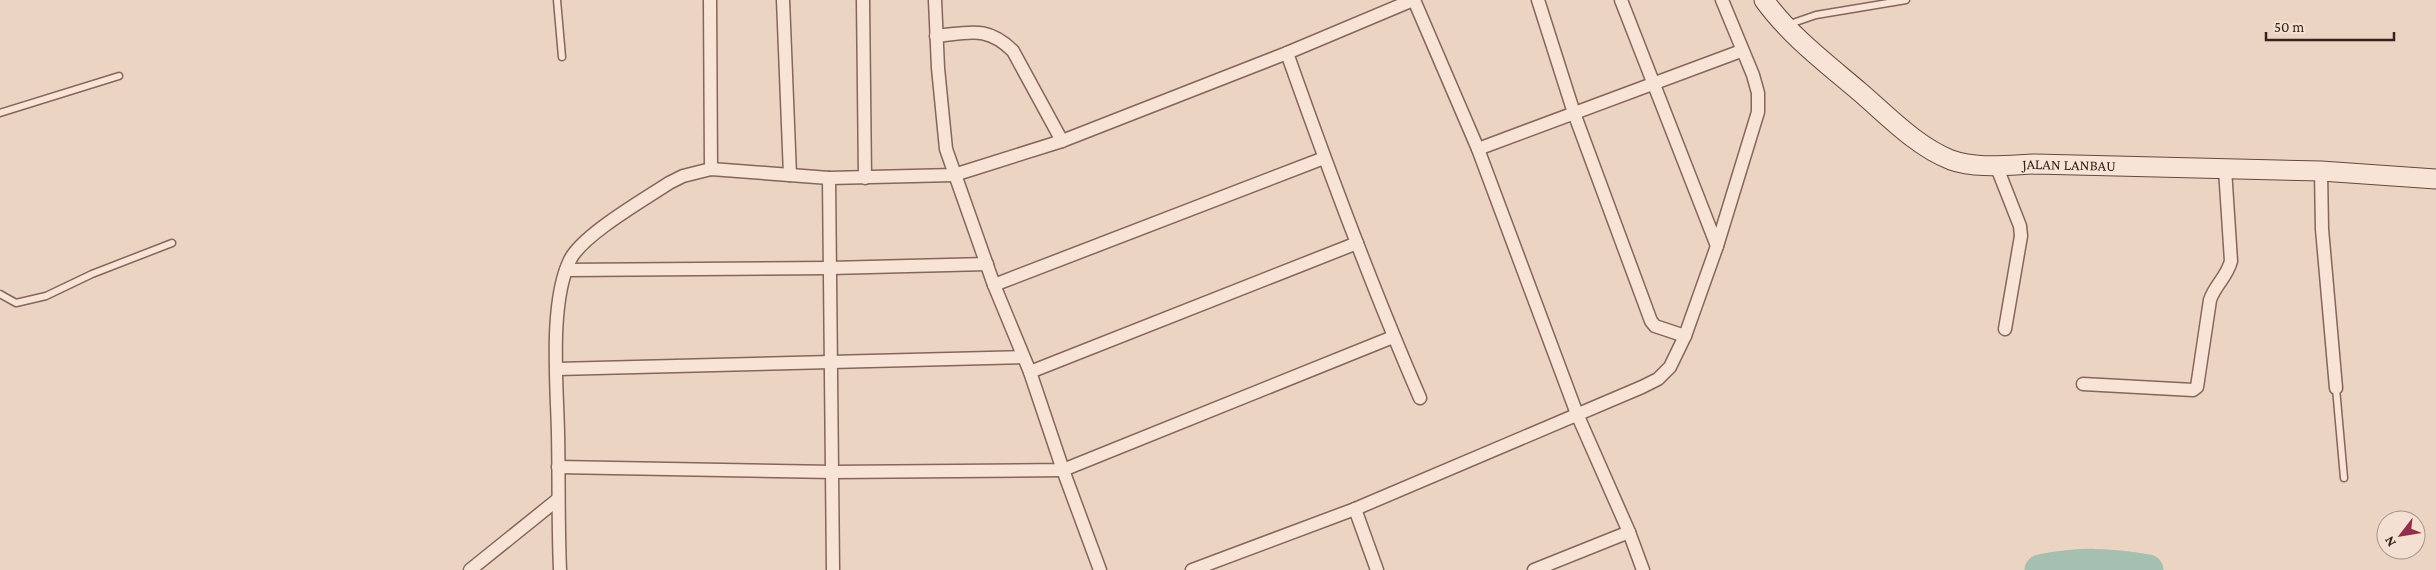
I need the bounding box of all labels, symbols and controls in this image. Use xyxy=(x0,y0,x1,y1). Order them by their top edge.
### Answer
scale bar xyxy=(2266,10,2394,42)
text: 50 m xyxy=(2274,19,2304,35)
street label: JALAN LANBAU xyxy=(2020,156,2116,174)
north arrow xyxy=(2376,510,2426,560)
text: N xyxy=(2380,533,2399,550)

